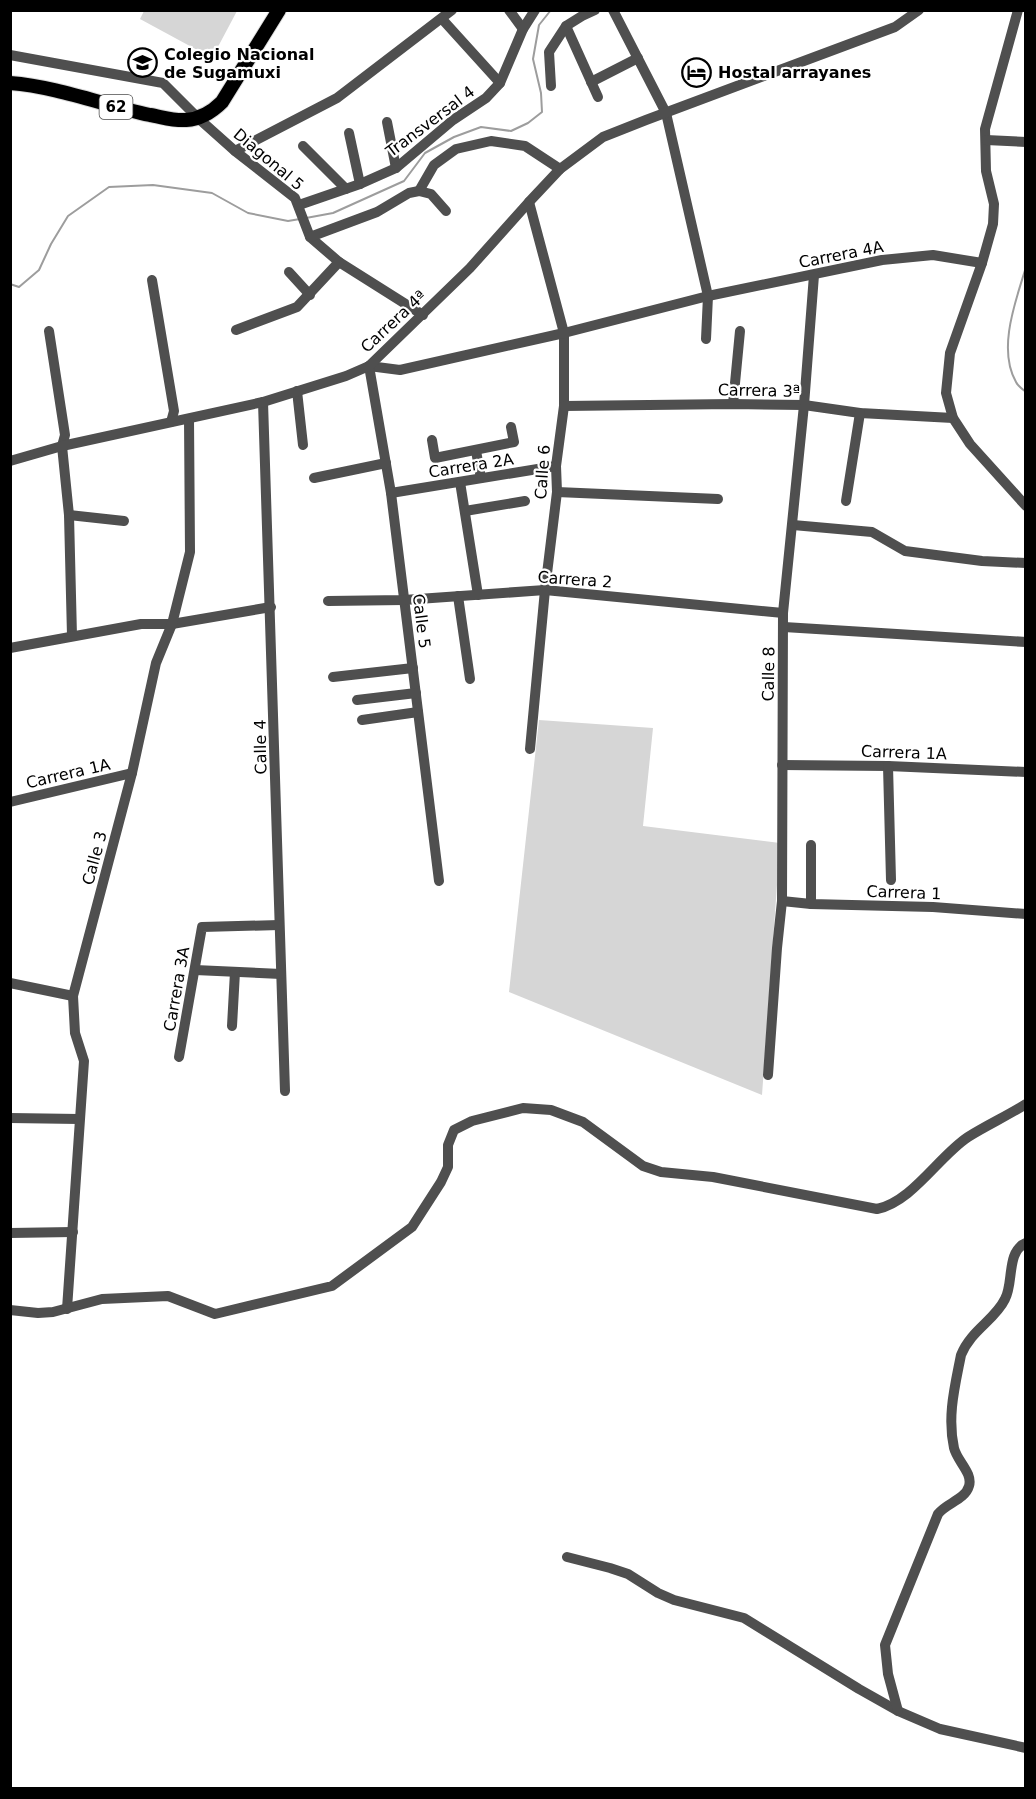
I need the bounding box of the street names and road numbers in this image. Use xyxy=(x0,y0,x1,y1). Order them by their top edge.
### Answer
street label: Transversal 4 xyxy=(381,82,478,161)
road number: 62 xyxy=(100,95,132,119)
street label: Diagonal 5 xyxy=(230,124,308,194)
street label: Carrera 4A xyxy=(797,237,885,272)
street label: Carrera 4ª xyxy=(357,286,430,356)
street label: Carrera 3ª xyxy=(718,380,800,401)
street label: Calle 6 xyxy=(531,444,554,500)
street label: Carrera 2A xyxy=(427,449,515,482)
street label: Carrera 2 xyxy=(537,567,613,592)
street label: Calle 5 xyxy=(409,593,434,650)
street label: Calle 8 xyxy=(759,646,778,702)
street label: Calle 4 xyxy=(251,719,270,775)
street label: Carrera 1A xyxy=(861,742,947,763)
street label: Carrera 1A xyxy=(24,755,112,792)
street label: Calle 3 xyxy=(78,829,111,887)
street label: Carrera 1 xyxy=(866,882,942,903)
street label: Carrera 3A xyxy=(160,945,193,1033)

